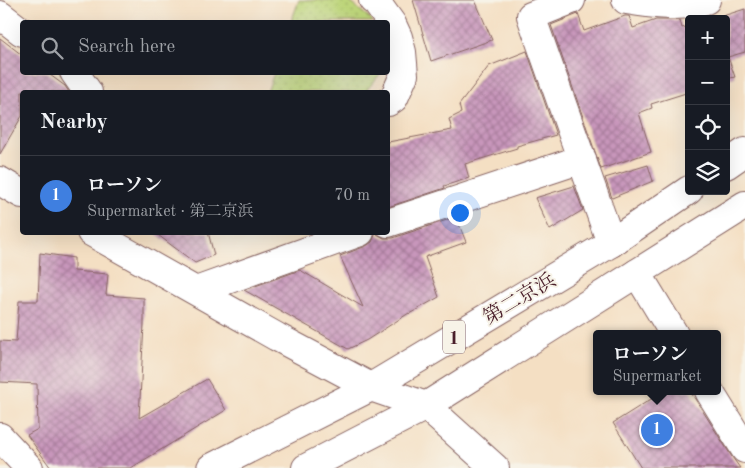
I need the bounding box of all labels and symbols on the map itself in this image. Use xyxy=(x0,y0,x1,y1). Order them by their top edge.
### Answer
your location xyxy=(447,200,473,226)
street label: 第二京浜 xyxy=(480,269,559,329)
road number: 1 xyxy=(443,321,465,354)
pin: 1 xyxy=(641,411,673,449)

